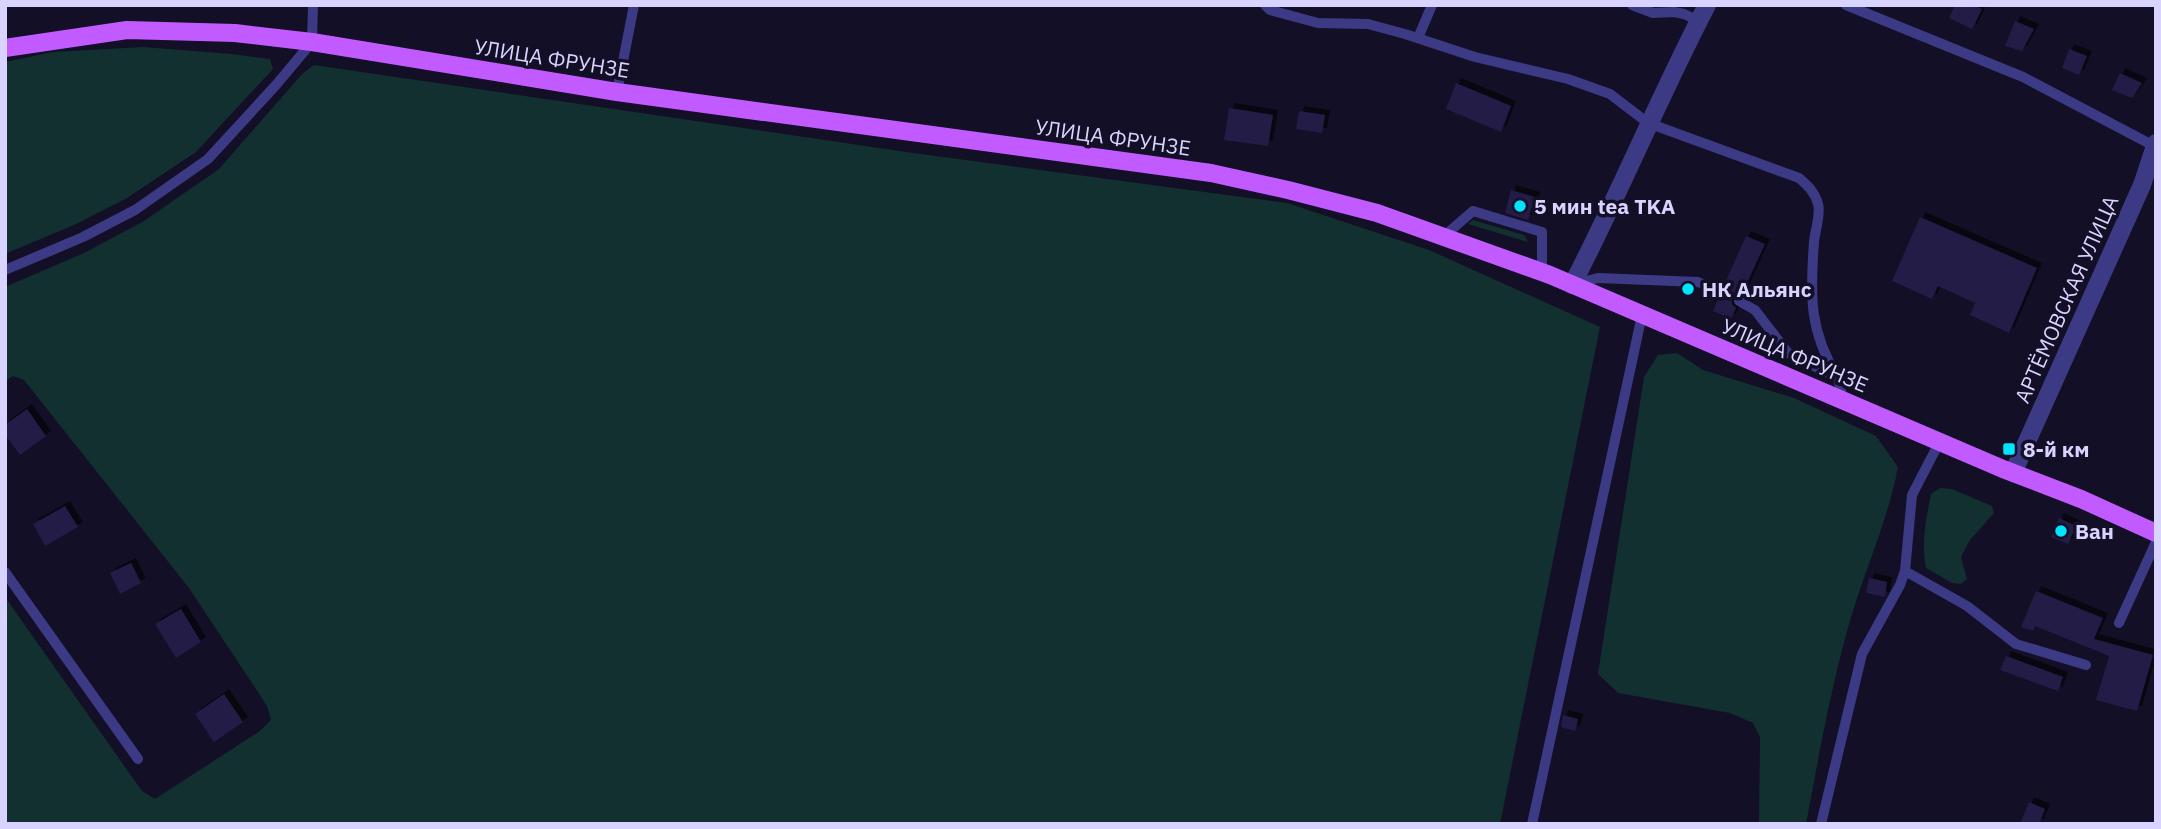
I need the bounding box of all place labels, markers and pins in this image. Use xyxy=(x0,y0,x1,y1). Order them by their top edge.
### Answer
place label: 5 мин tea TKA xyxy=(1534,192,1675,220)
marker: 5 мин tea TKA xyxy=(1512,198,1528,214)
place label: НК Альянс xyxy=(1702,275,1812,303)
marker: НК Альянс xyxy=(1680,281,1696,297)
place label: 8-й км xyxy=(2023,435,2090,463)
marker: 8-й км xyxy=(2001,441,2017,457)
place label: Ван xyxy=(2075,517,2114,545)
marker: Ван xyxy=(2053,523,2069,539)

